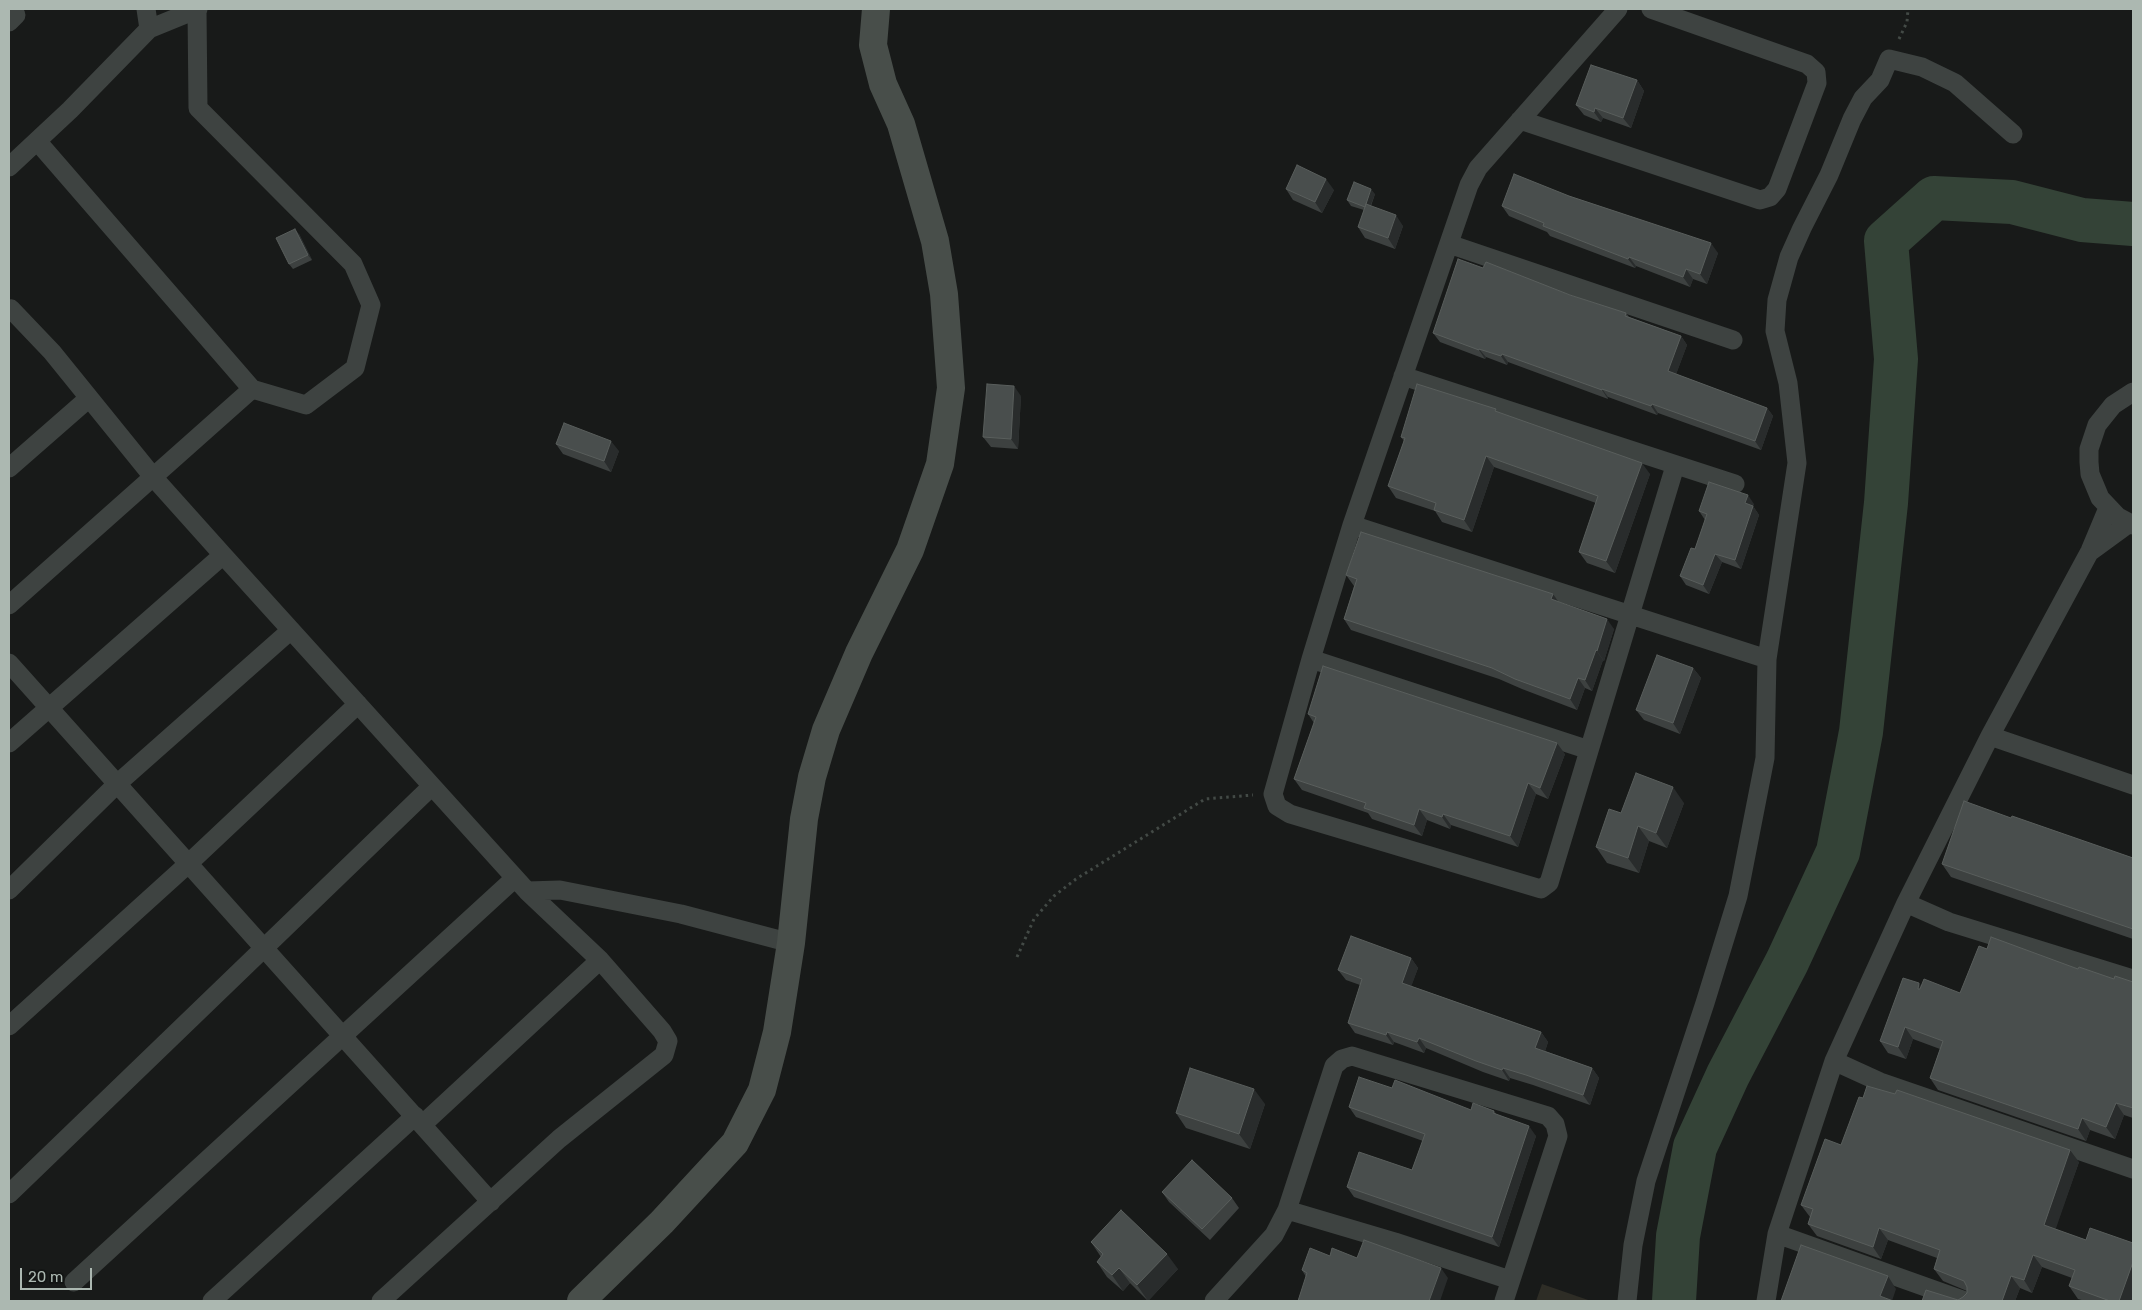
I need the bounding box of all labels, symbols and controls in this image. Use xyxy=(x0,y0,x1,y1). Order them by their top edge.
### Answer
scale bar xyxy=(22,1258,95,1290)
text: 20 m xyxy=(28,1268,63,1286)

